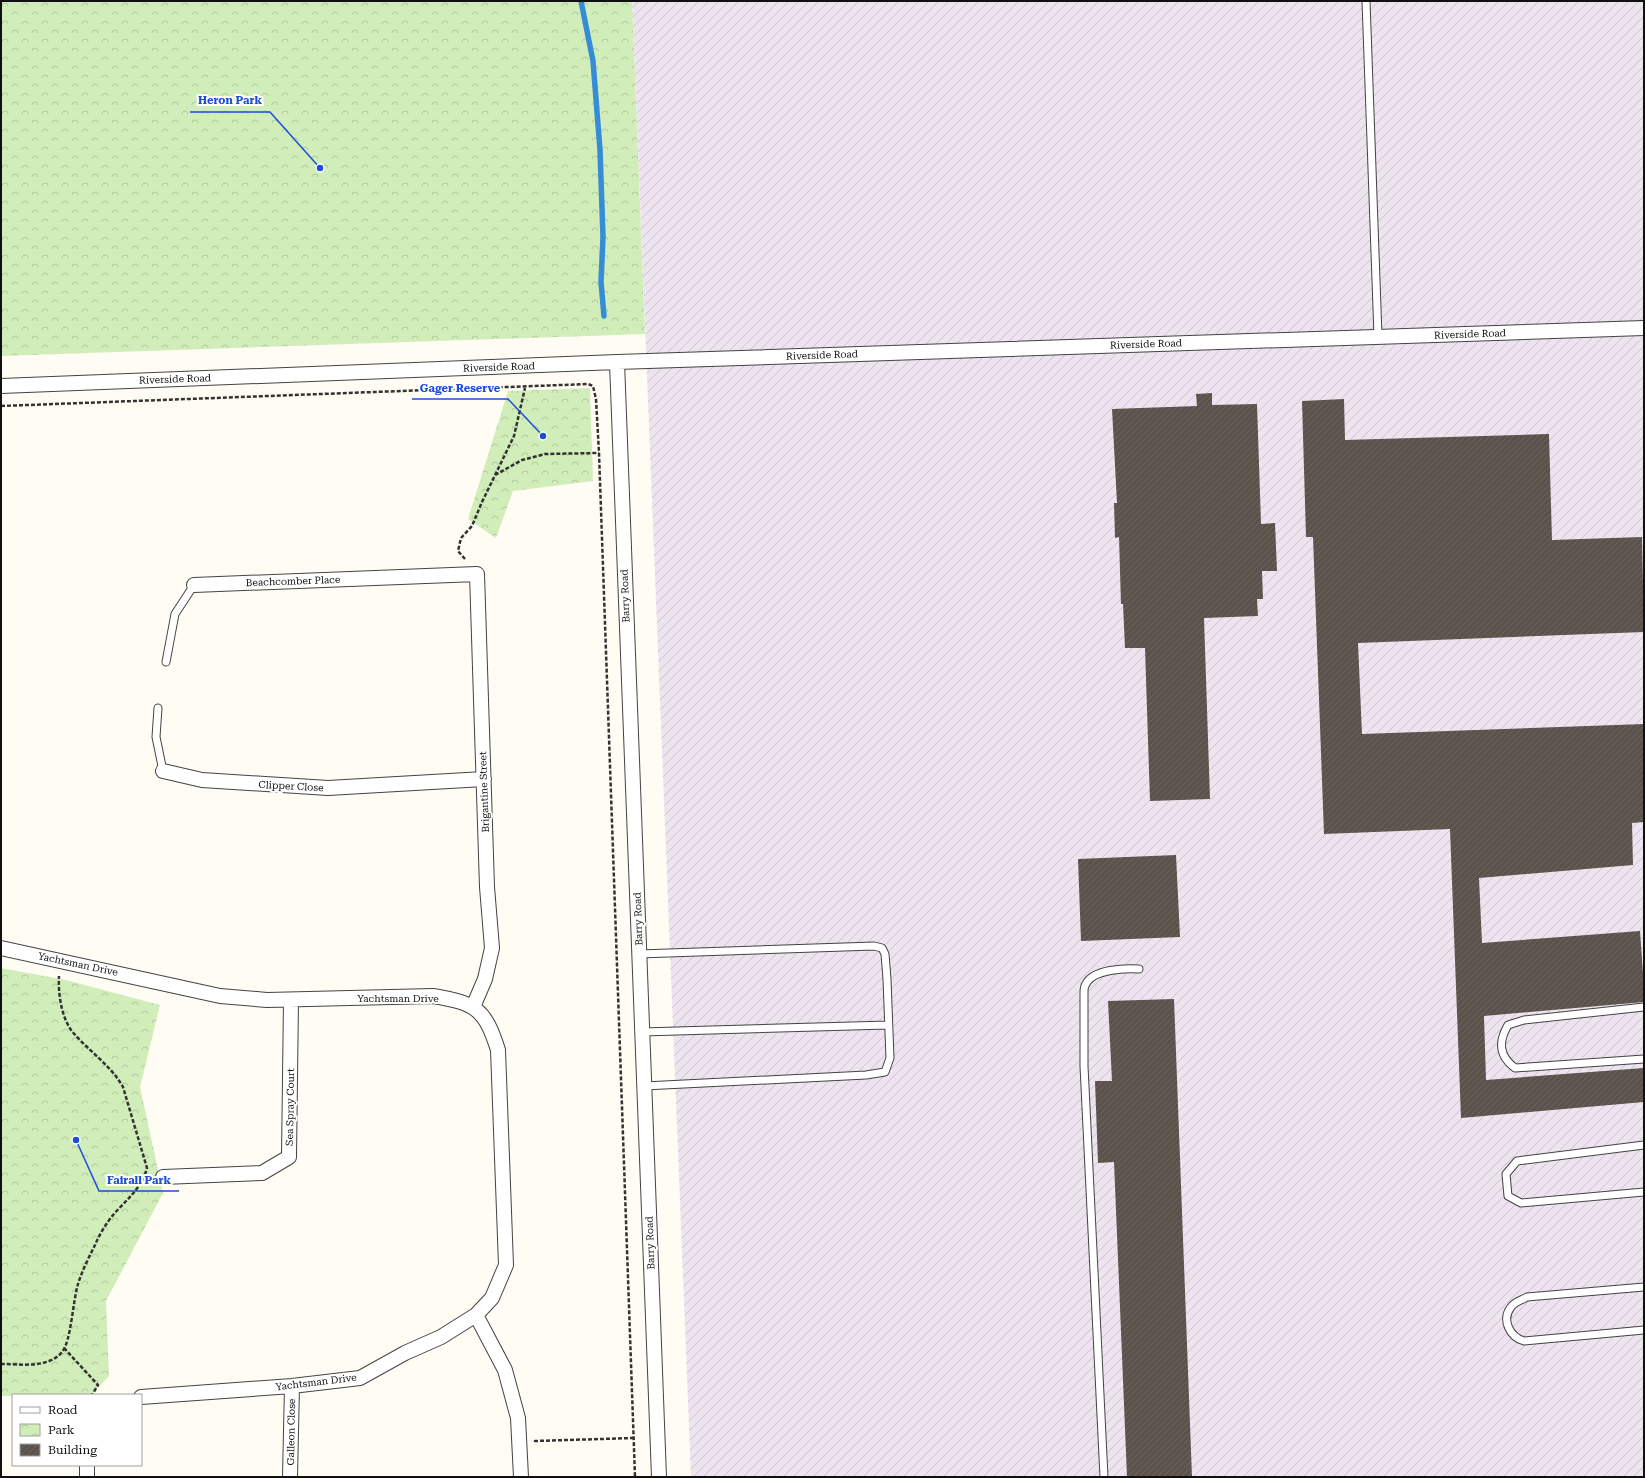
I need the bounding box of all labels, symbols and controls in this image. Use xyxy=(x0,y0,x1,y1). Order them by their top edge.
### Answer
callout: Heron Park xyxy=(190,89,270,112)
text: Heron Park xyxy=(198,94,262,107)
street label: Riverside Road xyxy=(1434,327,1507,341)
street label: Riverside Road xyxy=(1110,337,1183,351)
street label: Riverside Road xyxy=(786,348,859,362)
street label: Riverside Road xyxy=(463,360,536,374)
street label: Riverside Road xyxy=(139,372,212,386)
callout: Gager Reserve xyxy=(412,376,508,399)
text: Gager Reserve xyxy=(420,382,501,395)
street label: Barry Road xyxy=(619,568,631,623)
street label: Beachcomber Place xyxy=(245,574,341,588)
street label: Brigantine Street xyxy=(477,751,491,833)
street label: Clipper Close xyxy=(258,779,324,793)
street label: Barry Road xyxy=(632,891,644,946)
street label: Yachtsman Drive xyxy=(37,950,120,978)
street label: Yachtsman Drive xyxy=(357,993,439,1004)
street label: Sea Spray Court xyxy=(284,1068,296,1146)
callout: Fairall Park xyxy=(99,1168,179,1191)
text: Fairall Park xyxy=(107,1174,171,1187)
street label: Barry Road xyxy=(644,1215,656,1270)
street label: Yachtsman Drive xyxy=(275,1372,358,1392)
legend xyxy=(12,1394,142,1466)
street label: Galleon Close xyxy=(285,1398,297,1465)
text: Road xyxy=(48,1403,78,1417)
text: Park xyxy=(48,1423,75,1437)
text: Building xyxy=(48,1443,97,1457)

